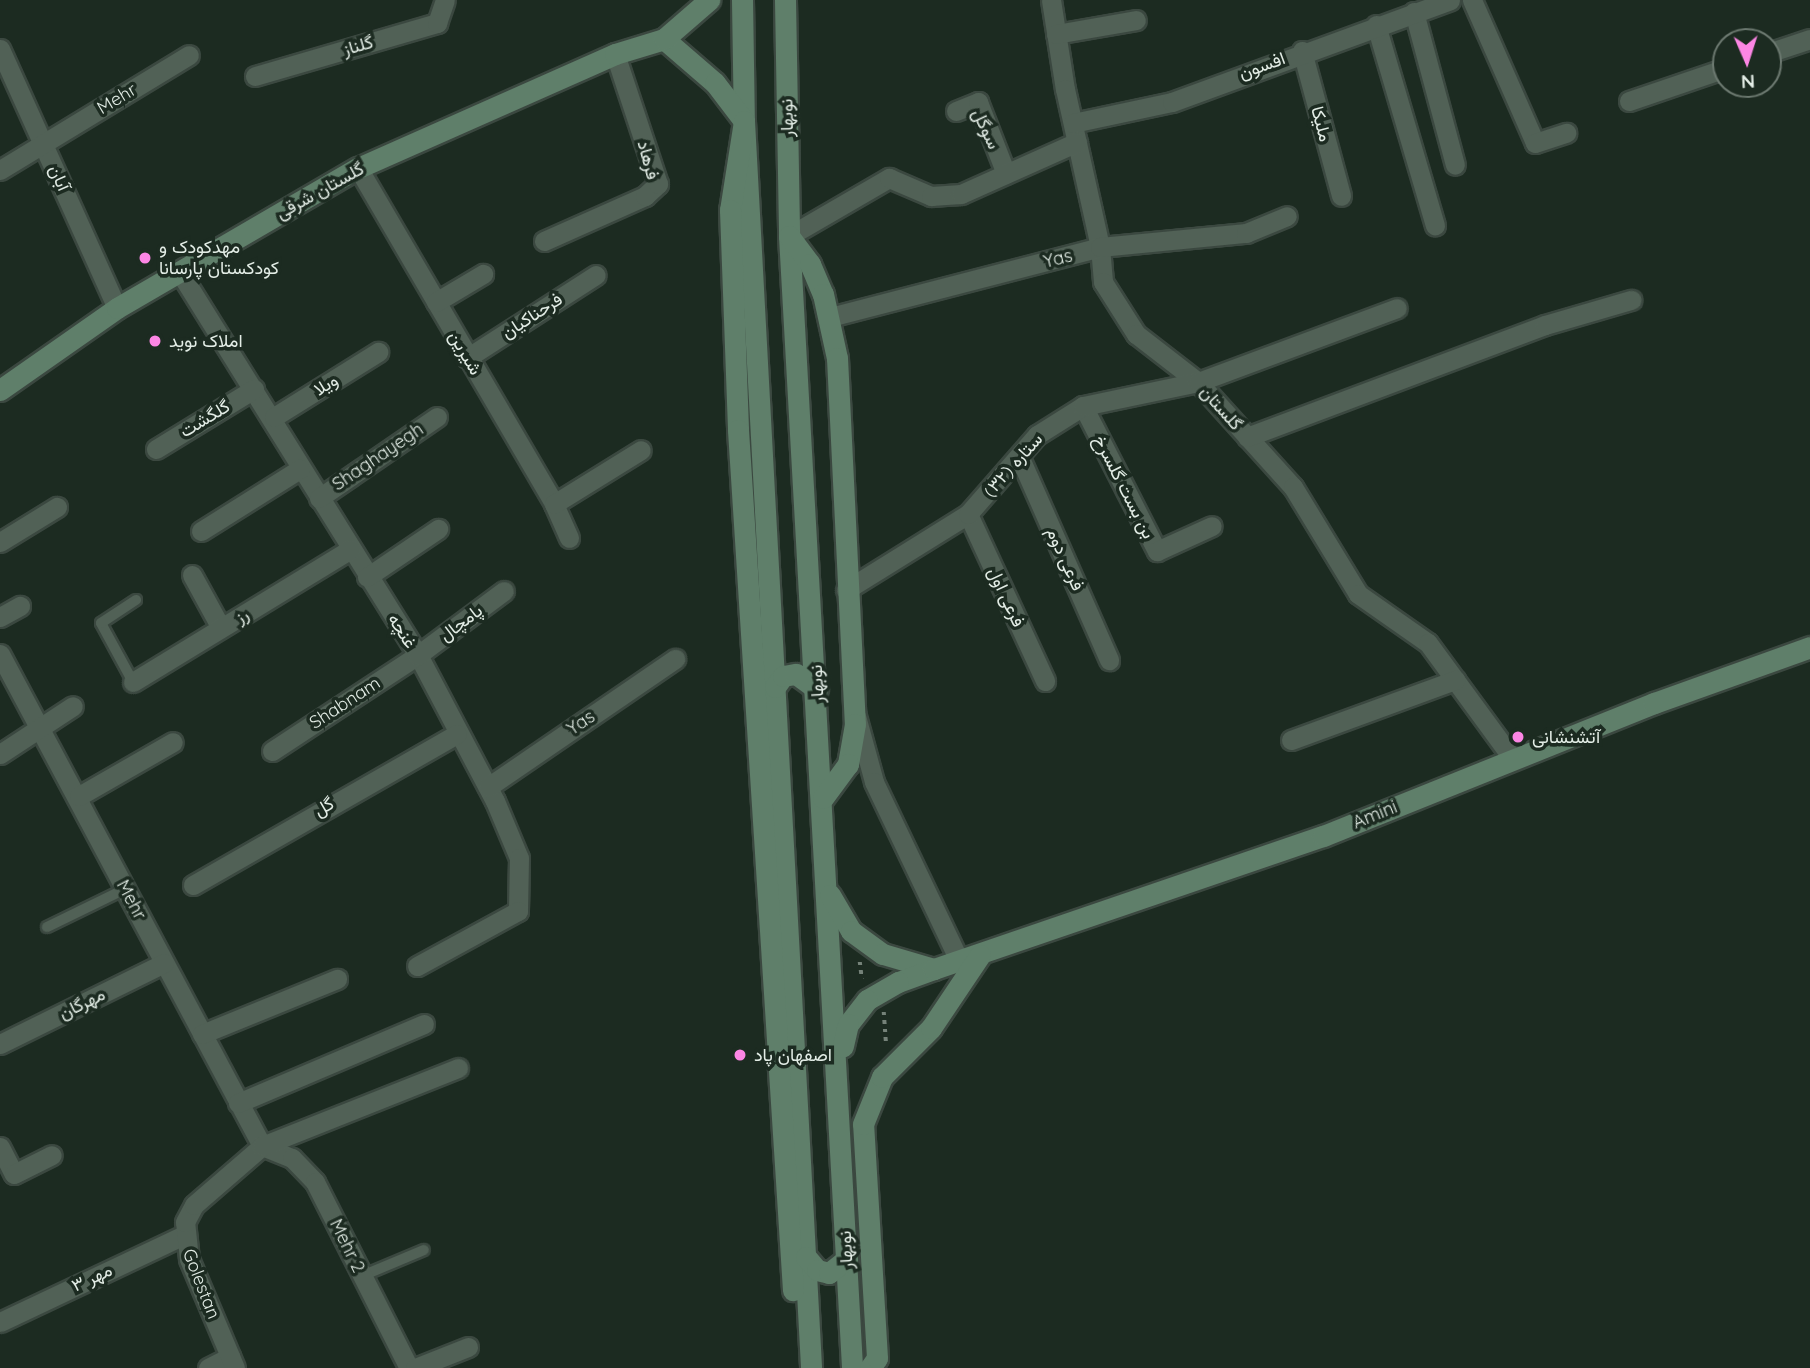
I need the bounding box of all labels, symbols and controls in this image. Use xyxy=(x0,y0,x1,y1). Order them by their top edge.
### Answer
north arrow xyxy=(1712,28,1782,98)
street label: گلناز xyxy=(340,31,376,61)
street label: افسون xyxy=(1236,48,1288,84)
text: N xyxy=(1740,70,1756,94)
street label: Mehr xyxy=(93,79,141,119)
street label: نوبهار xyxy=(776,99,798,137)
street label: ملیکا xyxy=(1306,104,1336,144)
street label: سوگل xyxy=(967,105,1005,153)
street label: فرهاد xyxy=(632,138,664,182)
street label: گلستان شرقی xyxy=(272,158,368,224)
street label: آبان xyxy=(44,162,74,194)
place label: مهدکودک و کودکستان پارسانا xyxy=(159,237,279,280)
street label: Yas xyxy=(1041,245,1075,273)
marker: مهدکودک و کودکستان پارسانا xyxy=(137,250,153,266)
street label: فرحناکیان xyxy=(498,288,566,344)
street label: شیرین xyxy=(444,327,486,379)
place label: املاک نوید xyxy=(169,330,243,352)
marker: املاک نوید xyxy=(147,333,163,349)
street label: ویلا xyxy=(310,369,342,401)
street label: گلستان xyxy=(1195,381,1247,435)
street label: گلگشت xyxy=(176,396,234,442)
street label: Shaghayegh xyxy=(328,419,428,495)
street label: ستاره (۳۲) xyxy=(979,429,1047,501)
street label: بن بست گلسرخ xyxy=(1089,432,1159,542)
street label: فرعی دوم xyxy=(1041,524,1089,594)
street label: فرعی اول xyxy=(983,564,1029,630)
street label: پامچال xyxy=(435,600,487,646)
street label: رز xyxy=(231,604,253,628)
street label: غنچه xyxy=(383,610,421,652)
street label: نوبهار xyxy=(805,664,829,704)
street label: Shabnam xyxy=(306,672,384,734)
street label: Yas xyxy=(563,706,599,740)
place label: آتشنشانی xyxy=(1532,726,1600,748)
marker: آتشنشانی xyxy=(1510,729,1526,745)
street label: گل xyxy=(310,793,338,821)
street label: Amini xyxy=(1350,796,1400,834)
street label: Mehr xyxy=(112,876,150,924)
street label: مهرگان xyxy=(55,984,109,1024)
place label: اصفهان پاد xyxy=(754,1044,832,1066)
marker: اصفهان پاد xyxy=(732,1047,748,1063)
street label: Mehr 2 xyxy=(325,1216,369,1276)
street label: نوبهار xyxy=(834,1230,858,1270)
street label: Golestan xyxy=(178,1246,224,1322)
street label: مهر ۳ xyxy=(68,1259,116,1297)

